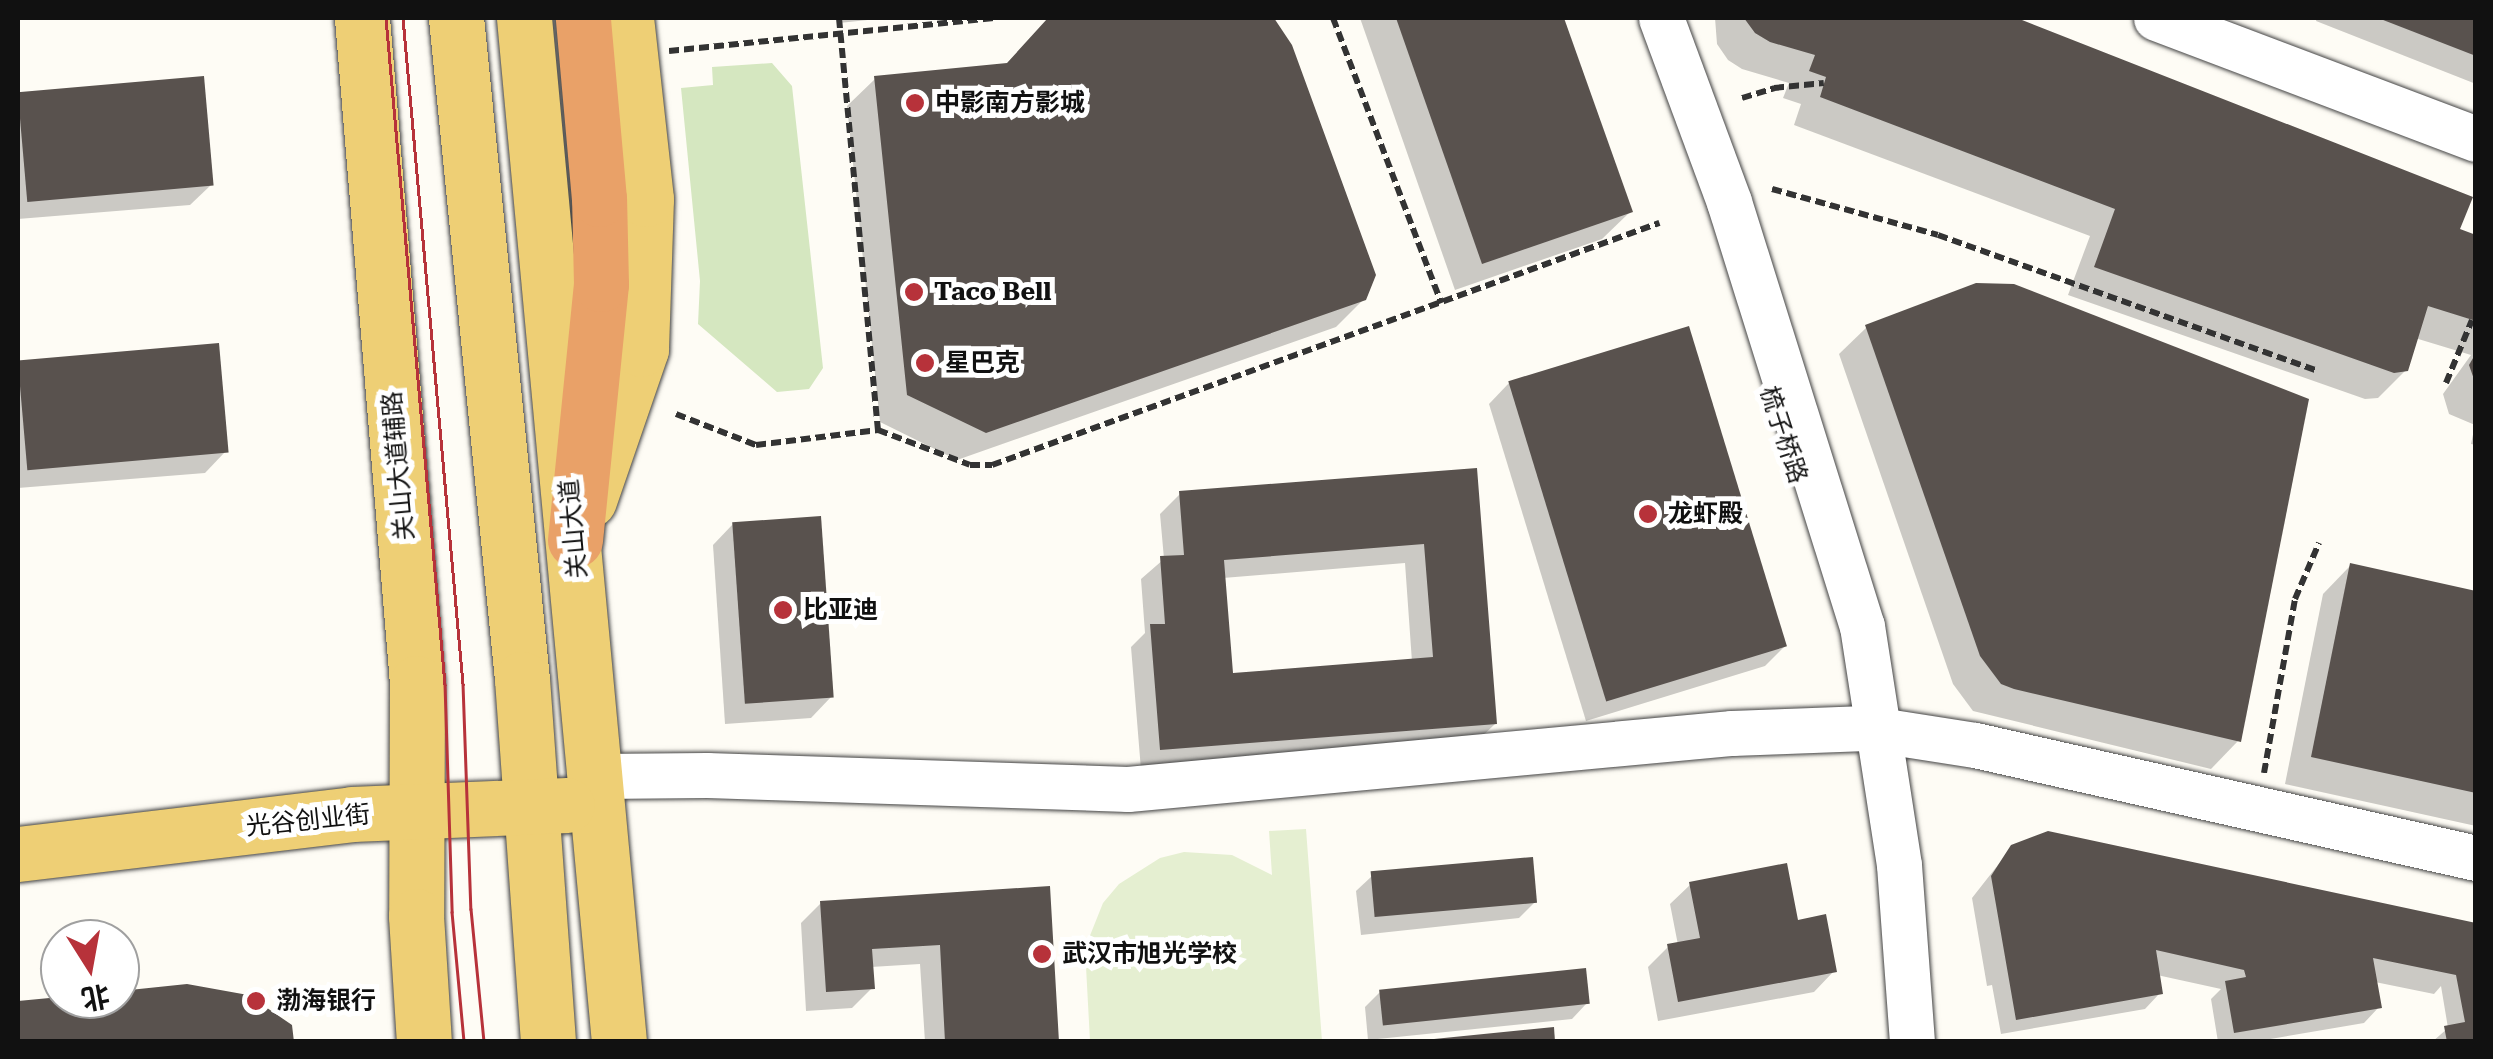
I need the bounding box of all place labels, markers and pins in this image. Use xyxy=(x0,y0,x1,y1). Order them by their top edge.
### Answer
place label: 中影南方影城 xyxy=(935,88,1085,118)
marker: 中影南方影城 xyxy=(904,92,926,114)
place label: Taco Bell xyxy=(934,277,1051,307)
marker: Taco Bell xyxy=(903,281,925,303)
place label: 星巴克 xyxy=(945,348,1020,378)
marker: 星巴克 xyxy=(914,352,936,374)
place label: 龙虾殿 xyxy=(1668,499,1743,529)
marker: 龙虾殿 xyxy=(1637,503,1659,525)
place label: 比亚迪 xyxy=(803,595,878,625)
marker: 比亚迪 xyxy=(772,599,794,621)
place label: 武汉市旭光学校 xyxy=(1062,939,1237,969)
marker: 武汉市旭光学校 xyxy=(1031,943,1053,965)
place label: 渤海银行 xyxy=(276,986,376,1016)
marker: 渤海银行 xyxy=(245,990,267,1012)

